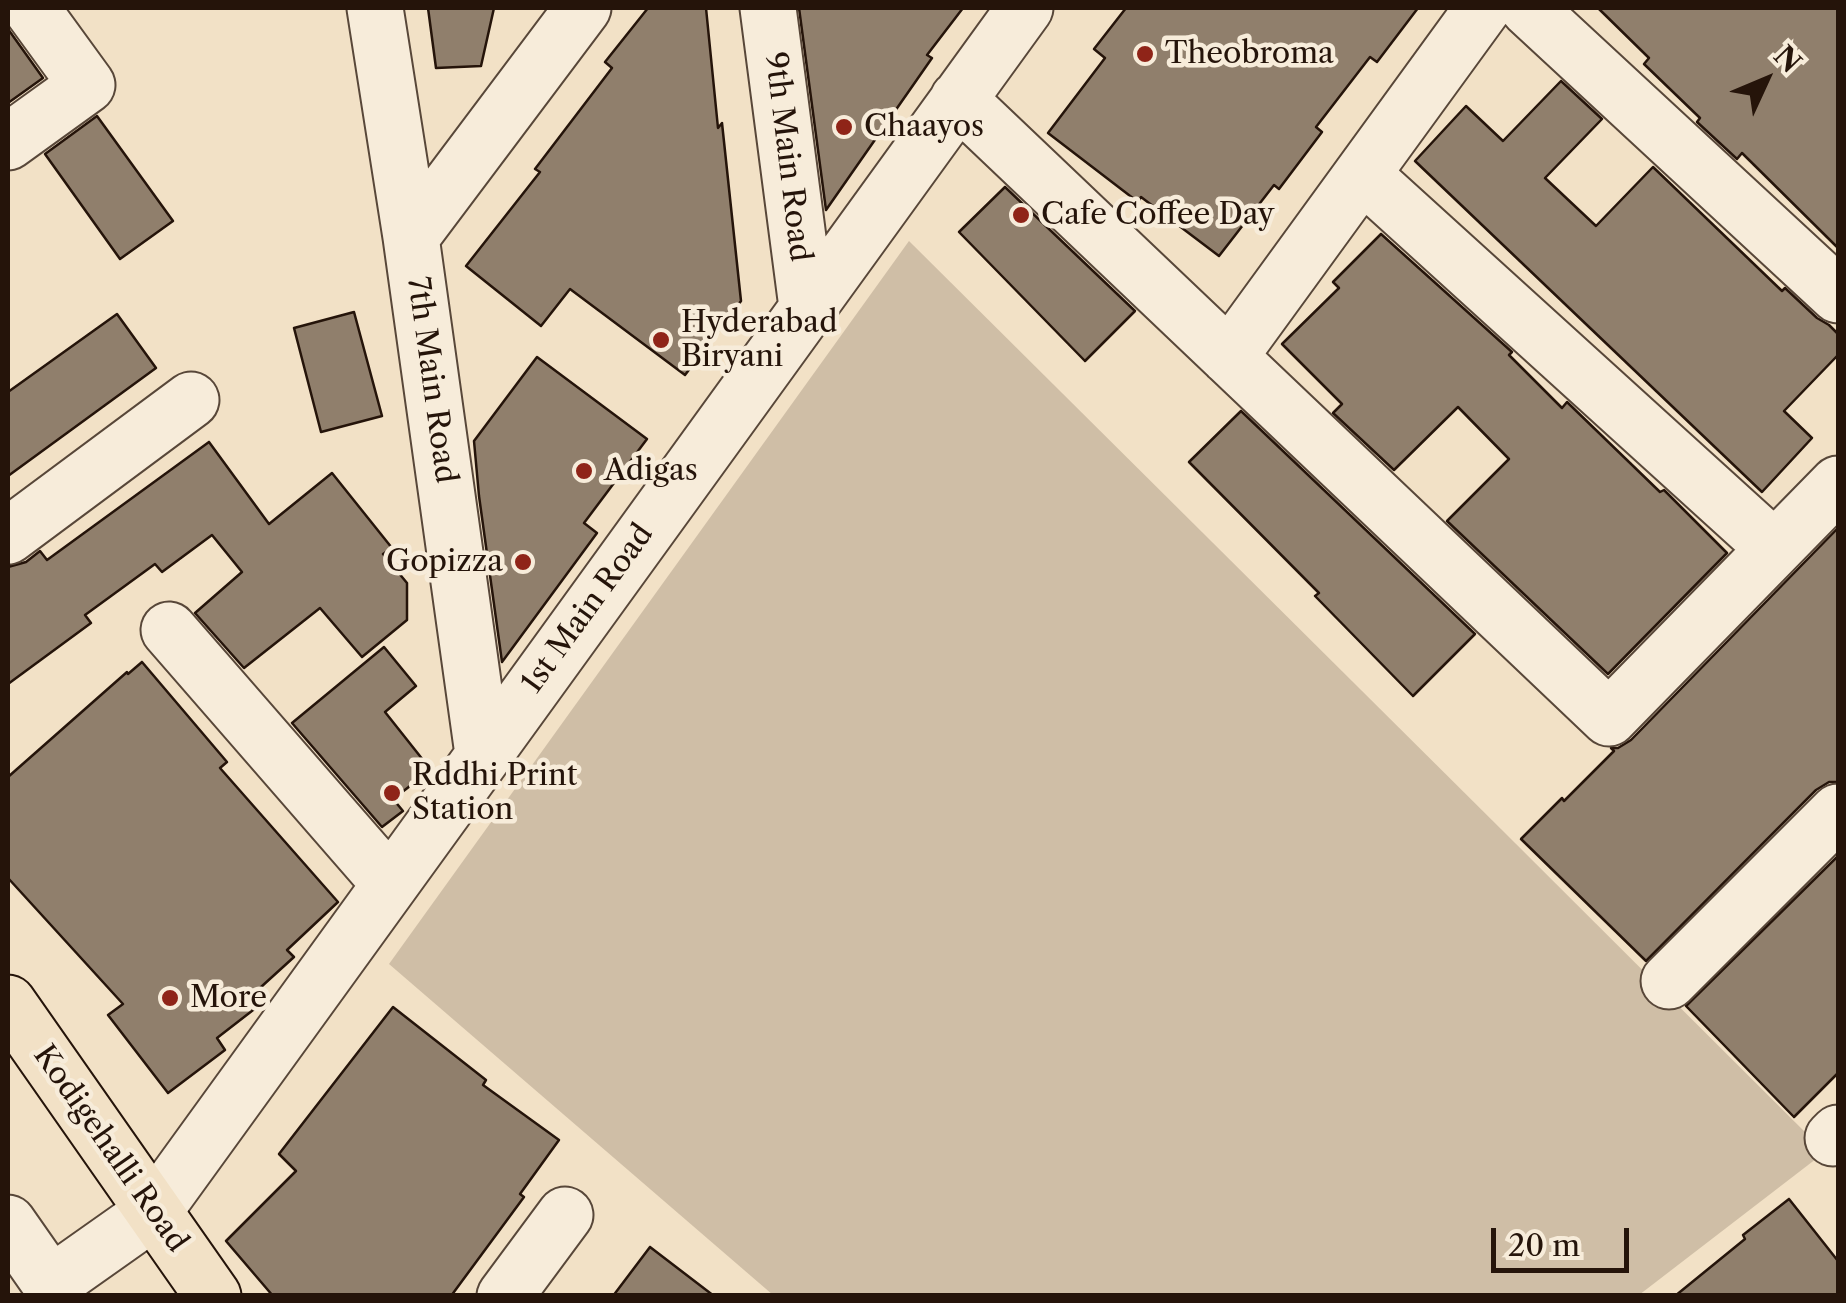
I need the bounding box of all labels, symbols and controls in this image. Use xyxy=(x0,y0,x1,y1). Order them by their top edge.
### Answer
north arrow xyxy=(1716,30,1816,130)
place label: Theobroma xyxy=(1165,36,1334,72)
text: N xyxy=(1767,39,1808,80)
marker: Theobroma xyxy=(1134,43,1156,65)
street label: 9th Main Road xyxy=(756,50,818,264)
place label: Chaayos xyxy=(864,109,984,145)
marker: Chaayos xyxy=(833,116,855,138)
place label: Cafe Coffee Day xyxy=(1041,197,1274,233)
marker: Cafe Coffee Day xyxy=(1010,204,1032,226)
street label: 7th Main Road xyxy=(399,274,463,486)
place label: Hyderabad Biryani xyxy=(681,305,837,376)
marker: Hyderabad Biryani xyxy=(650,329,672,351)
place label: Adigas xyxy=(604,453,698,489)
marker: Adigas xyxy=(573,460,595,482)
street label: 1st Main Road xyxy=(515,517,661,701)
place label: Gopizza xyxy=(386,544,503,580)
marker: Gopizza xyxy=(512,551,534,573)
place label: Rddhi Print Station xyxy=(412,758,577,828)
marker: Rddhi Print Station xyxy=(381,782,403,804)
place label: More xyxy=(190,980,267,1016)
marker: More xyxy=(159,987,181,1009)
street label: Kodigehalli Road xyxy=(25,1039,195,1259)
scale bar xyxy=(1496,1208,1634,1270)
text: 20 m xyxy=(1508,1227,1580,1264)

